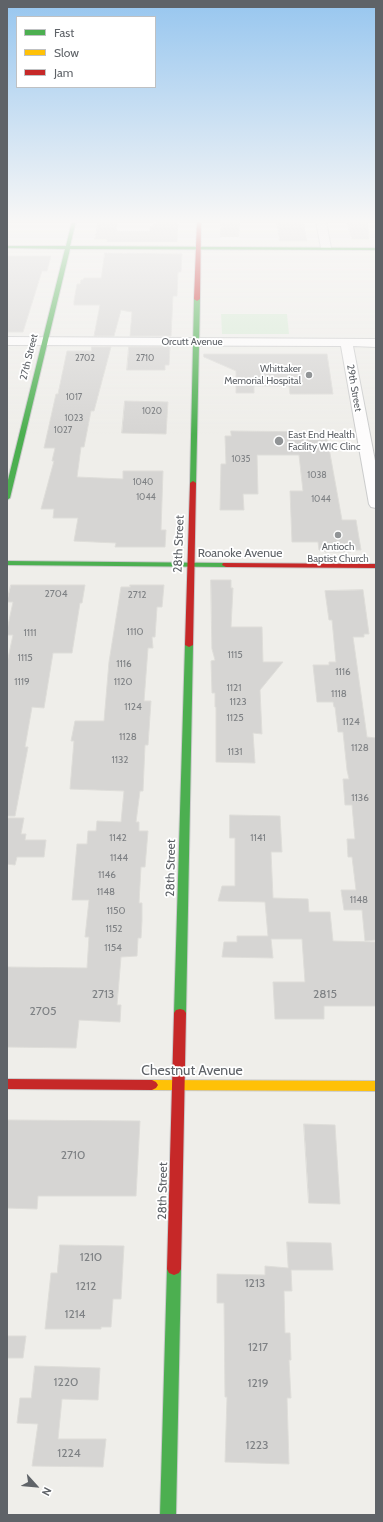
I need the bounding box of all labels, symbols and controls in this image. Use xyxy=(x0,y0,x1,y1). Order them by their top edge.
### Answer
legend xyxy=(16,16,156,88)
text: Fast xyxy=(54,25,74,40)
text: Slow xyxy=(54,45,79,60)
text: Jam xyxy=(54,65,73,80)
street label: 27th Street xyxy=(17,333,41,381)
street label: Orcutt Avenue xyxy=(161,336,223,348)
house number: 2702 xyxy=(75,353,95,363)
house number: 2710 xyxy=(136,353,154,363)
place label: Whittaker Memorial Hospital xyxy=(224,363,301,386)
street label: 29th Street xyxy=(344,363,364,413)
marker: Whittaker Memorial Hospital xyxy=(304,370,314,380)
house number: 1017 xyxy=(66,392,82,402)
house number: 1020 xyxy=(142,406,162,416)
house number: 1023 xyxy=(65,413,83,423)
house number: 1027 xyxy=(54,425,72,435)
place label: East End Health Facility WIC Clinc xyxy=(288,429,360,452)
marker: East End Health Facility WIC Clinc xyxy=(273,435,285,447)
house number: 1035 xyxy=(232,454,250,464)
house number: 1038 xyxy=(307,470,327,480)
house number: 1040 xyxy=(133,477,153,487)
house number: 1044 xyxy=(136,492,156,502)
house number: 1044 xyxy=(311,494,331,504)
street label: 28th Street xyxy=(171,515,187,573)
marker: Antioch Baptist Church xyxy=(333,530,343,540)
place label: Antioch Baptist Church xyxy=(307,541,369,564)
street label: Roanoke Avenue xyxy=(198,546,282,560)
house number: 2704 xyxy=(45,588,67,600)
house number: 2712 xyxy=(128,589,146,601)
house number: 1110 xyxy=(127,626,143,638)
house number: 1111 xyxy=(23,627,37,639)
house number: 1115 xyxy=(227,649,243,661)
house number: 1115 xyxy=(17,652,33,664)
house number: 1116 xyxy=(116,658,132,670)
house number: 1116 xyxy=(335,666,351,678)
house number: 1119 xyxy=(14,676,30,688)
house number: 1120 xyxy=(114,676,132,688)
house number: 1121 xyxy=(226,682,242,694)
house number: 1118 xyxy=(331,688,347,700)
house number: 1123 xyxy=(229,696,247,708)
house number: 1124 xyxy=(124,701,142,713)
house number: 1125 xyxy=(226,712,244,724)
house number: 1124 xyxy=(342,716,360,728)
house number: 1128 xyxy=(119,731,137,743)
house number: 1128 xyxy=(351,742,369,754)
house number: 1131 xyxy=(227,746,243,758)
house number: 1132 xyxy=(111,754,129,766)
house number: 1136 xyxy=(351,792,369,804)
house number: 1142 xyxy=(109,832,127,844)
house number: 1141 xyxy=(250,832,266,844)
street label: 28th Street xyxy=(163,839,179,897)
house number: 1144 xyxy=(110,852,128,864)
house number: 1146 xyxy=(98,869,116,881)
house number: 1148 xyxy=(97,886,115,898)
house number: 1148 xyxy=(350,894,368,906)
house number: 1150 xyxy=(107,905,125,917)
house number: 1152 xyxy=(105,923,123,935)
house number: 1154 xyxy=(104,942,122,954)
house number: 2713 xyxy=(92,987,114,1001)
house number: 2815 xyxy=(313,987,337,1001)
house number: 2705 xyxy=(29,1004,57,1018)
street label: Chestnut Avenue xyxy=(141,1063,243,1079)
house number: 2710 xyxy=(61,1148,85,1162)
street label: 28th Street xyxy=(155,1162,171,1220)
house number: 1210 xyxy=(80,1250,102,1264)
house number: 1213 xyxy=(245,1276,265,1290)
house number: 1212 xyxy=(76,1279,96,1293)
house number: 1214 xyxy=(64,1307,86,1321)
house number: 1217 xyxy=(248,1340,268,1354)
house number: 1220 xyxy=(54,1375,78,1389)
house number: 1219 xyxy=(248,1376,268,1390)
house number: 1223 xyxy=(246,1438,268,1452)
house number: 1224 xyxy=(57,1446,81,1460)
north arrow xyxy=(16,1466,56,1506)
text: N xyxy=(39,1485,55,1498)

